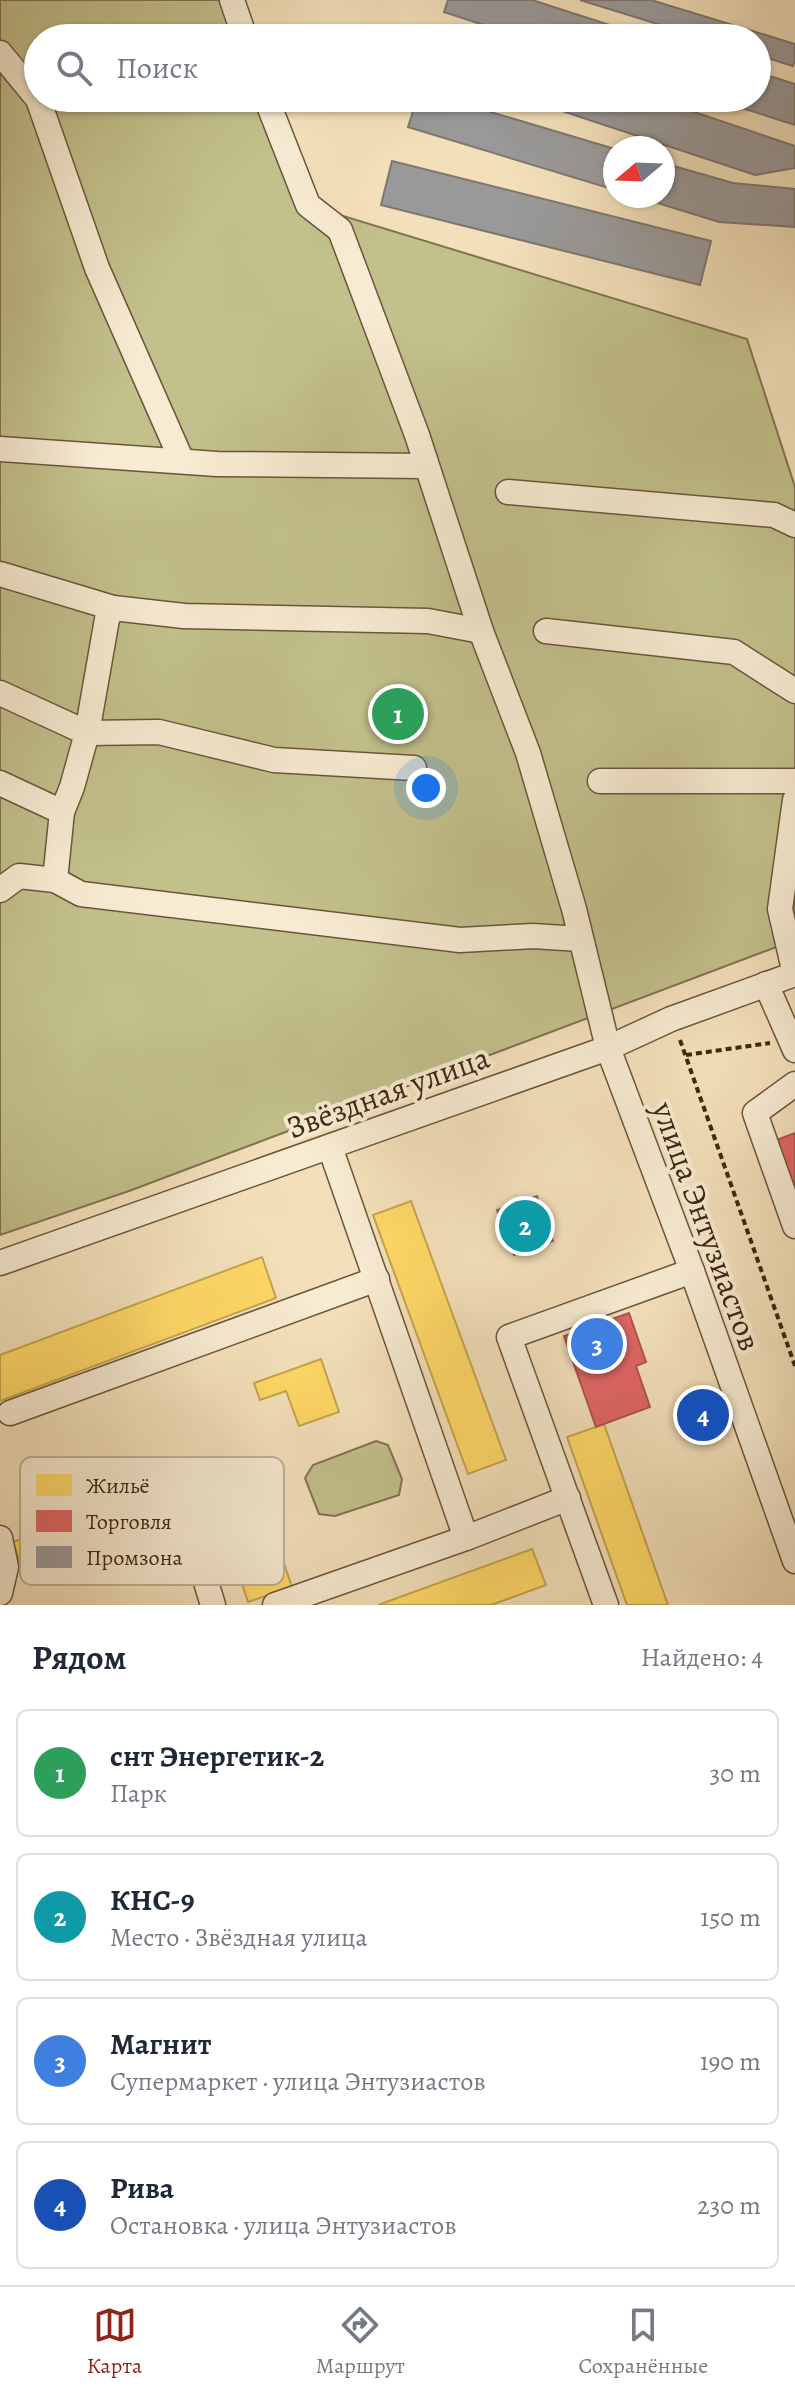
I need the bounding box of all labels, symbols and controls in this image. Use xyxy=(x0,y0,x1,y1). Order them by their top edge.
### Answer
search box xyxy=(24,24,771,112)
icon: search xyxy=(52,46,96,90)
text: Поиск xyxy=(116,48,198,88)
north arrow xyxy=(603,136,675,208)
pin: 1 xyxy=(372,684,424,744)
your location xyxy=(406,768,446,808)
street label: Звёздная улица xyxy=(281,1035,496,1149)
street label: улица Энтузиастов xyxy=(641,1095,772,1357)
pin: 2 xyxy=(499,1196,551,1256)
pin: 3 xyxy=(571,1314,623,1374)
pin: 4 xyxy=(677,1385,729,1445)
legend xyxy=(20,1457,284,1585)
text: Жильё xyxy=(86,1471,150,1501)
text: Торговля xyxy=(86,1507,172,1537)
text: Промзона xyxy=(86,1543,183,1573)
text: Рядом xyxy=(32,1634,126,1681)
text: Найдено: 4 xyxy=(641,1640,763,1675)
text: снт Энергетик-2 xyxy=(110,1736,324,1776)
text: 1 xyxy=(55,1756,65,1791)
text: 30 m xyxy=(710,1756,761,1791)
text: Парк xyxy=(110,1776,167,1811)
text: КНС-9 xyxy=(110,1880,195,1920)
text: 2 xyxy=(54,1900,66,1935)
text: 150 m xyxy=(700,1900,761,1935)
text: Место · Звёздная улица xyxy=(110,1920,368,1955)
text: Магнит xyxy=(110,2024,211,2064)
text: 3 xyxy=(54,2044,66,2079)
text: 190 m xyxy=(700,2044,761,2079)
text: Супермаркет · улица Энтузиастов xyxy=(110,2064,486,2099)
text: Рива xyxy=(110,2168,174,2208)
text: 4 xyxy=(54,2188,66,2223)
text: 230 m xyxy=(697,2188,761,2223)
text: Остановка · улица Энтузиастов xyxy=(110,2208,457,2243)
tab: Карта xyxy=(87,2303,142,2381)
tab: Маршрут xyxy=(316,2303,405,2381)
tab: Сохранённые xyxy=(578,2303,708,2381)

